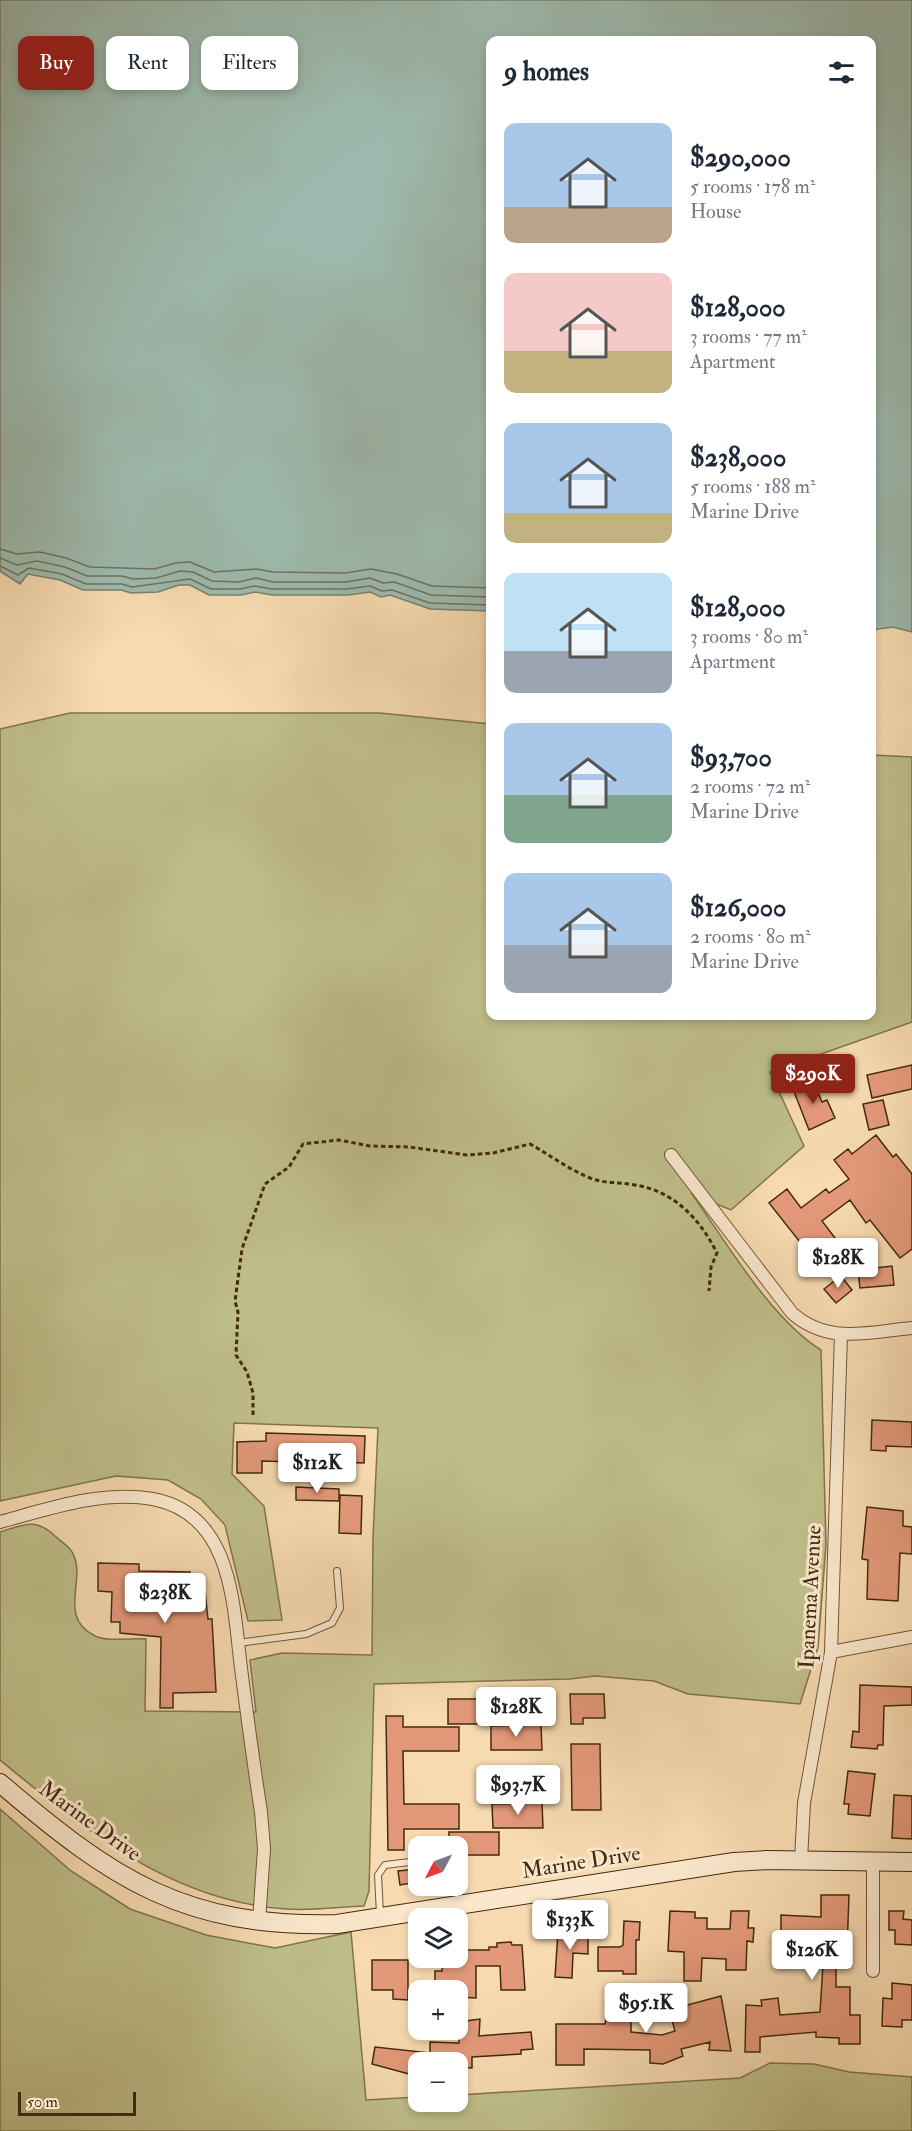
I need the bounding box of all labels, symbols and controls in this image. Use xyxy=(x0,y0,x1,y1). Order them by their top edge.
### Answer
chip: Buy xyxy=(18,36,94,90)
chip: Rent xyxy=(106,36,189,90)
chip: Filters xyxy=(201,36,298,90)
text: 9 homes xyxy=(504,56,589,88)
icon: filters xyxy=(825,56,858,89)
text: $290,000 xyxy=(690,142,791,174)
icon: home xyxy=(552,147,624,219)
text: 5 rooms · 178 m² xyxy=(690,174,815,199)
text: House xyxy=(690,199,741,224)
text: $128,000 xyxy=(690,292,786,324)
icon: home xyxy=(552,297,624,369)
text: 3 rooms · 77 m² xyxy=(690,324,807,349)
text: Apartment xyxy=(690,349,775,374)
text: $238,000 xyxy=(690,442,786,474)
icon: home xyxy=(552,447,624,519)
text: 5 rooms · 188 m² xyxy=(690,474,816,499)
text: Marine Drive xyxy=(690,499,799,524)
text: $128,000 xyxy=(690,592,786,624)
icon: home xyxy=(552,597,624,669)
text: 3 rooms · 80 m² xyxy=(690,624,808,649)
text: Apartment xyxy=(690,649,775,674)
text: $93,700 xyxy=(690,742,772,774)
icon: home xyxy=(552,747,624,819)
text: 2 rooms · 72 m² xyxy=(690,774,810,799)
text: Marine Drive xyxy=(690,799,799,824)
text: $126,000 xyxy=(690,892,786,924)
icon: home xyxy=(552,897,624,969)
text: 2 rooms · 80 m² xyxy=(690,924,811,949)
text: Marine Drive xyxy=(690,949,799,974)
pin: $290K xyxy=(771,1054,855,1105)
text: $290K xyxy=(785,1061,841,1086)
pin: $128K xyxy=(796,1238,880,1289)
text: $128K xyxy=(812,1245,864,1270)
pin: $112K xyxy=(275,1443,359,1494)
text: $112K xyxy=(292,1450,342,1475)
street label: Ipanema Avenue xyxy=(792,1524,829,1670)
pin: $238K xyxy=(123,1573,207,1624)
text: $238K xyxy=(139,1580,191,1605)
pin: $128K xyxy=(474,1687,558,1738)
text: $128K xyxy=(490,1694,542,1719)
pin: $93.7K xyxy=(469,1765,567,1816)
text: $93.7K xyxy=(490,1772,546,1797)
street label: Marine Drive xyxy=(33,1774,147,1868)
north arrow xyxy=(408,1836,468,1896)
map controls xyxy=(408,1836,468,2112)
street label: Marine Drive xyxy=(520,1839,642,1885)
pin: $133K xyxy=(528,1900,612,1951)
text: $133K xyxy=(546,1907,594,1932)
button: layers xyxy=(408,1908,468,1968)
pin: $126K xyxy=(770,1930,854,1981)
text: $126K xyxy=(786,1937,838,1962)
button: + xyxy=(408,1980,468,2040)
pin: $95.1K xyxy=(597,1983,695,2034)
text: $95.1K xyxy=(618,1990,674,2015)
button: − xyxy=(408,2052,468,2112)
scale bar xyxy=(18,2089,136,2116)
text: 50 m xyxy=(27,2092,58,2112)

